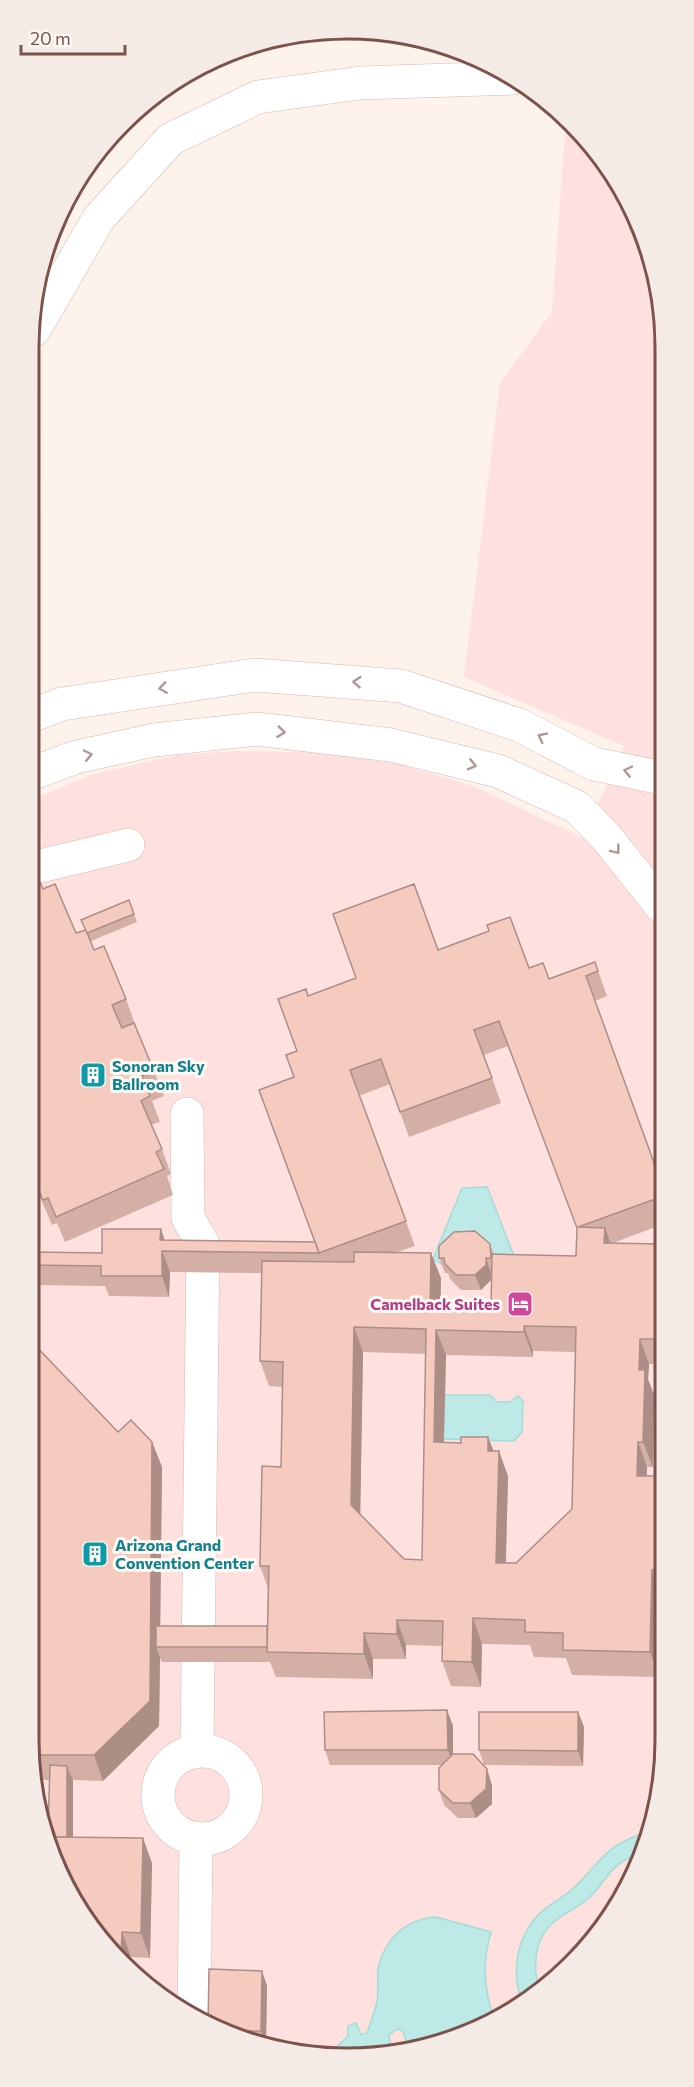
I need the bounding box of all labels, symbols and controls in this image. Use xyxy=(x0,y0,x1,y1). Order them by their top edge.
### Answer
scale bar xyxy=(21,18,124,56)
text: 20 m xyxy=(30,27,71,49)
one-way arrow xyxy=(352,676,361,689)
one-way arrow xyxy=(158,682,167,694)
one-way arrow xyxy=(276,725,285,738)
one-way arrow xyxy=(537,733,548,745)
one-way arrow xyxy=(83,749,93,762)
one-way arrow xyxy=(467,758,477,771)
one-way arrow xyxy=(623,765,633,778)
one-way arrow xyxy=(609,843,620,854)
place label: Sonoran Sky Ballroom xyxy=(112,1056,205,1093)
building icon: Sonoran Sky Ballroom xyxy=(78,1060,108,1090)
hotel icon: Camelback Suites xyxy=(505,1289,535,1319)
place label: Camelback Suites xyxy=(370,1294,500,1313)
place label: Arizona Grand Convention Center xyxy=(115,1535,254,1572)
building icon: Arizona Grand Convention Center xyxy=(80,1539,110,1569)

